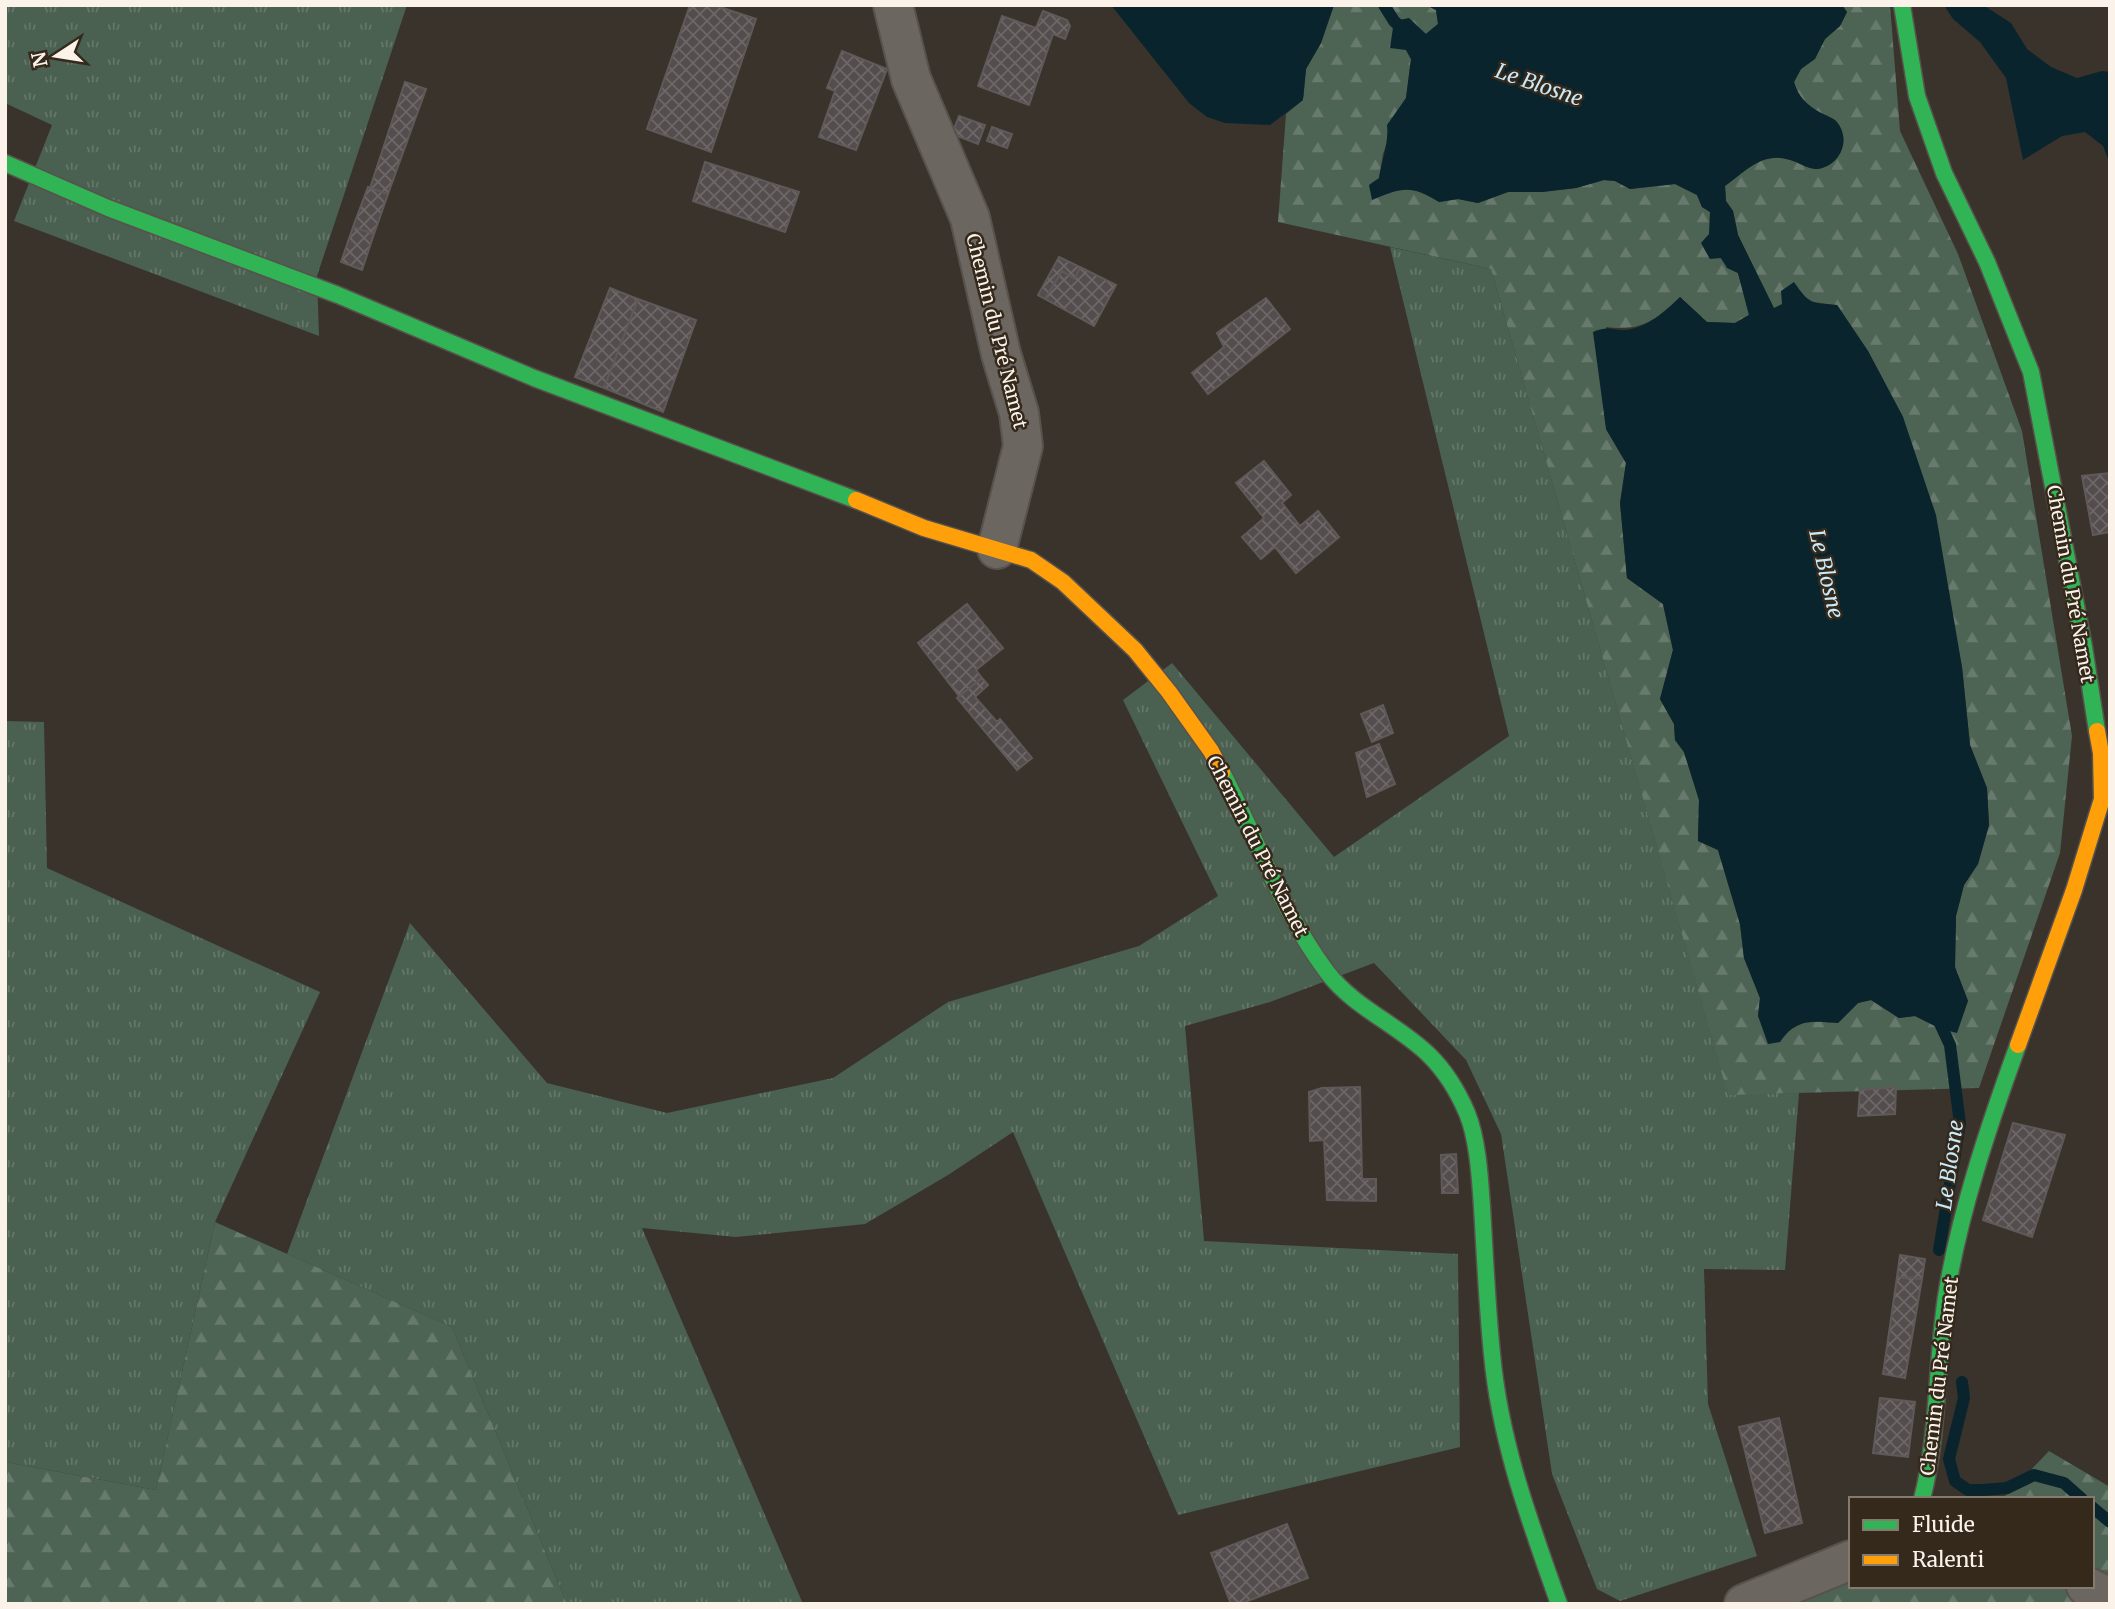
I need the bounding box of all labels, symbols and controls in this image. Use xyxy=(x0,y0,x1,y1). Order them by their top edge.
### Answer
north arrow xyxy=(21,21,91,91)
text: N xyxy=(26,50,53,69)
water label: Le Blosne xyxy=(1492,57,1586,112)
street label: Chemin du Pré Namet xyxy=(961,231,1033,432)
street label: Chemin du Pré Namet xyxy=(2042,483,2100,685)
water label: Le Blosne xyxy=(1803,527,1850,621)
street label: Chemin du Pré Namet xyxy=(1202,751,1314,941)
water label: Le Blosne xyxy=(1930,1118,1969,1212)
street label: Chemin du Pré Namet xyxy=(1915,1275,1963,1477)
legend xyxy=(1849,1497,2094,1588)
text: Fluide xyxy=(1912,1511,1975,1538)
text: Ralenti xyxy=(1912,1546,1984,1573)

